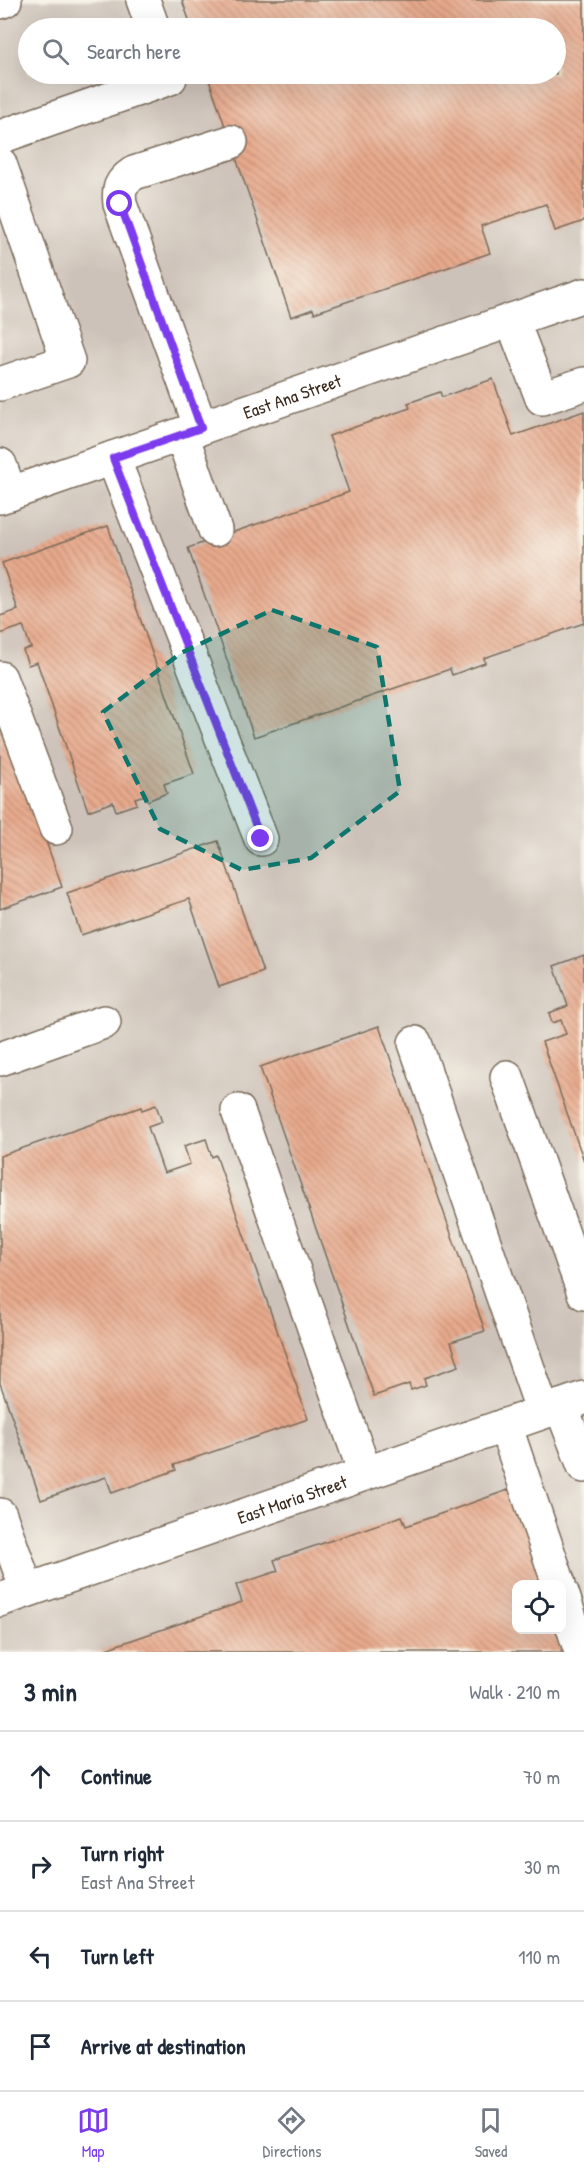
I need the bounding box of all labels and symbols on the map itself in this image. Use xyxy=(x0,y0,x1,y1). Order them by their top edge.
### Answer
route start xyxy=(106,190,132,216)
street label: East Ana Street xyxy=(240,367,345,425)
route end xyxy=(247,825,273,851)
street label: East Maria Street xyxy=(234,1468,351,1529)

